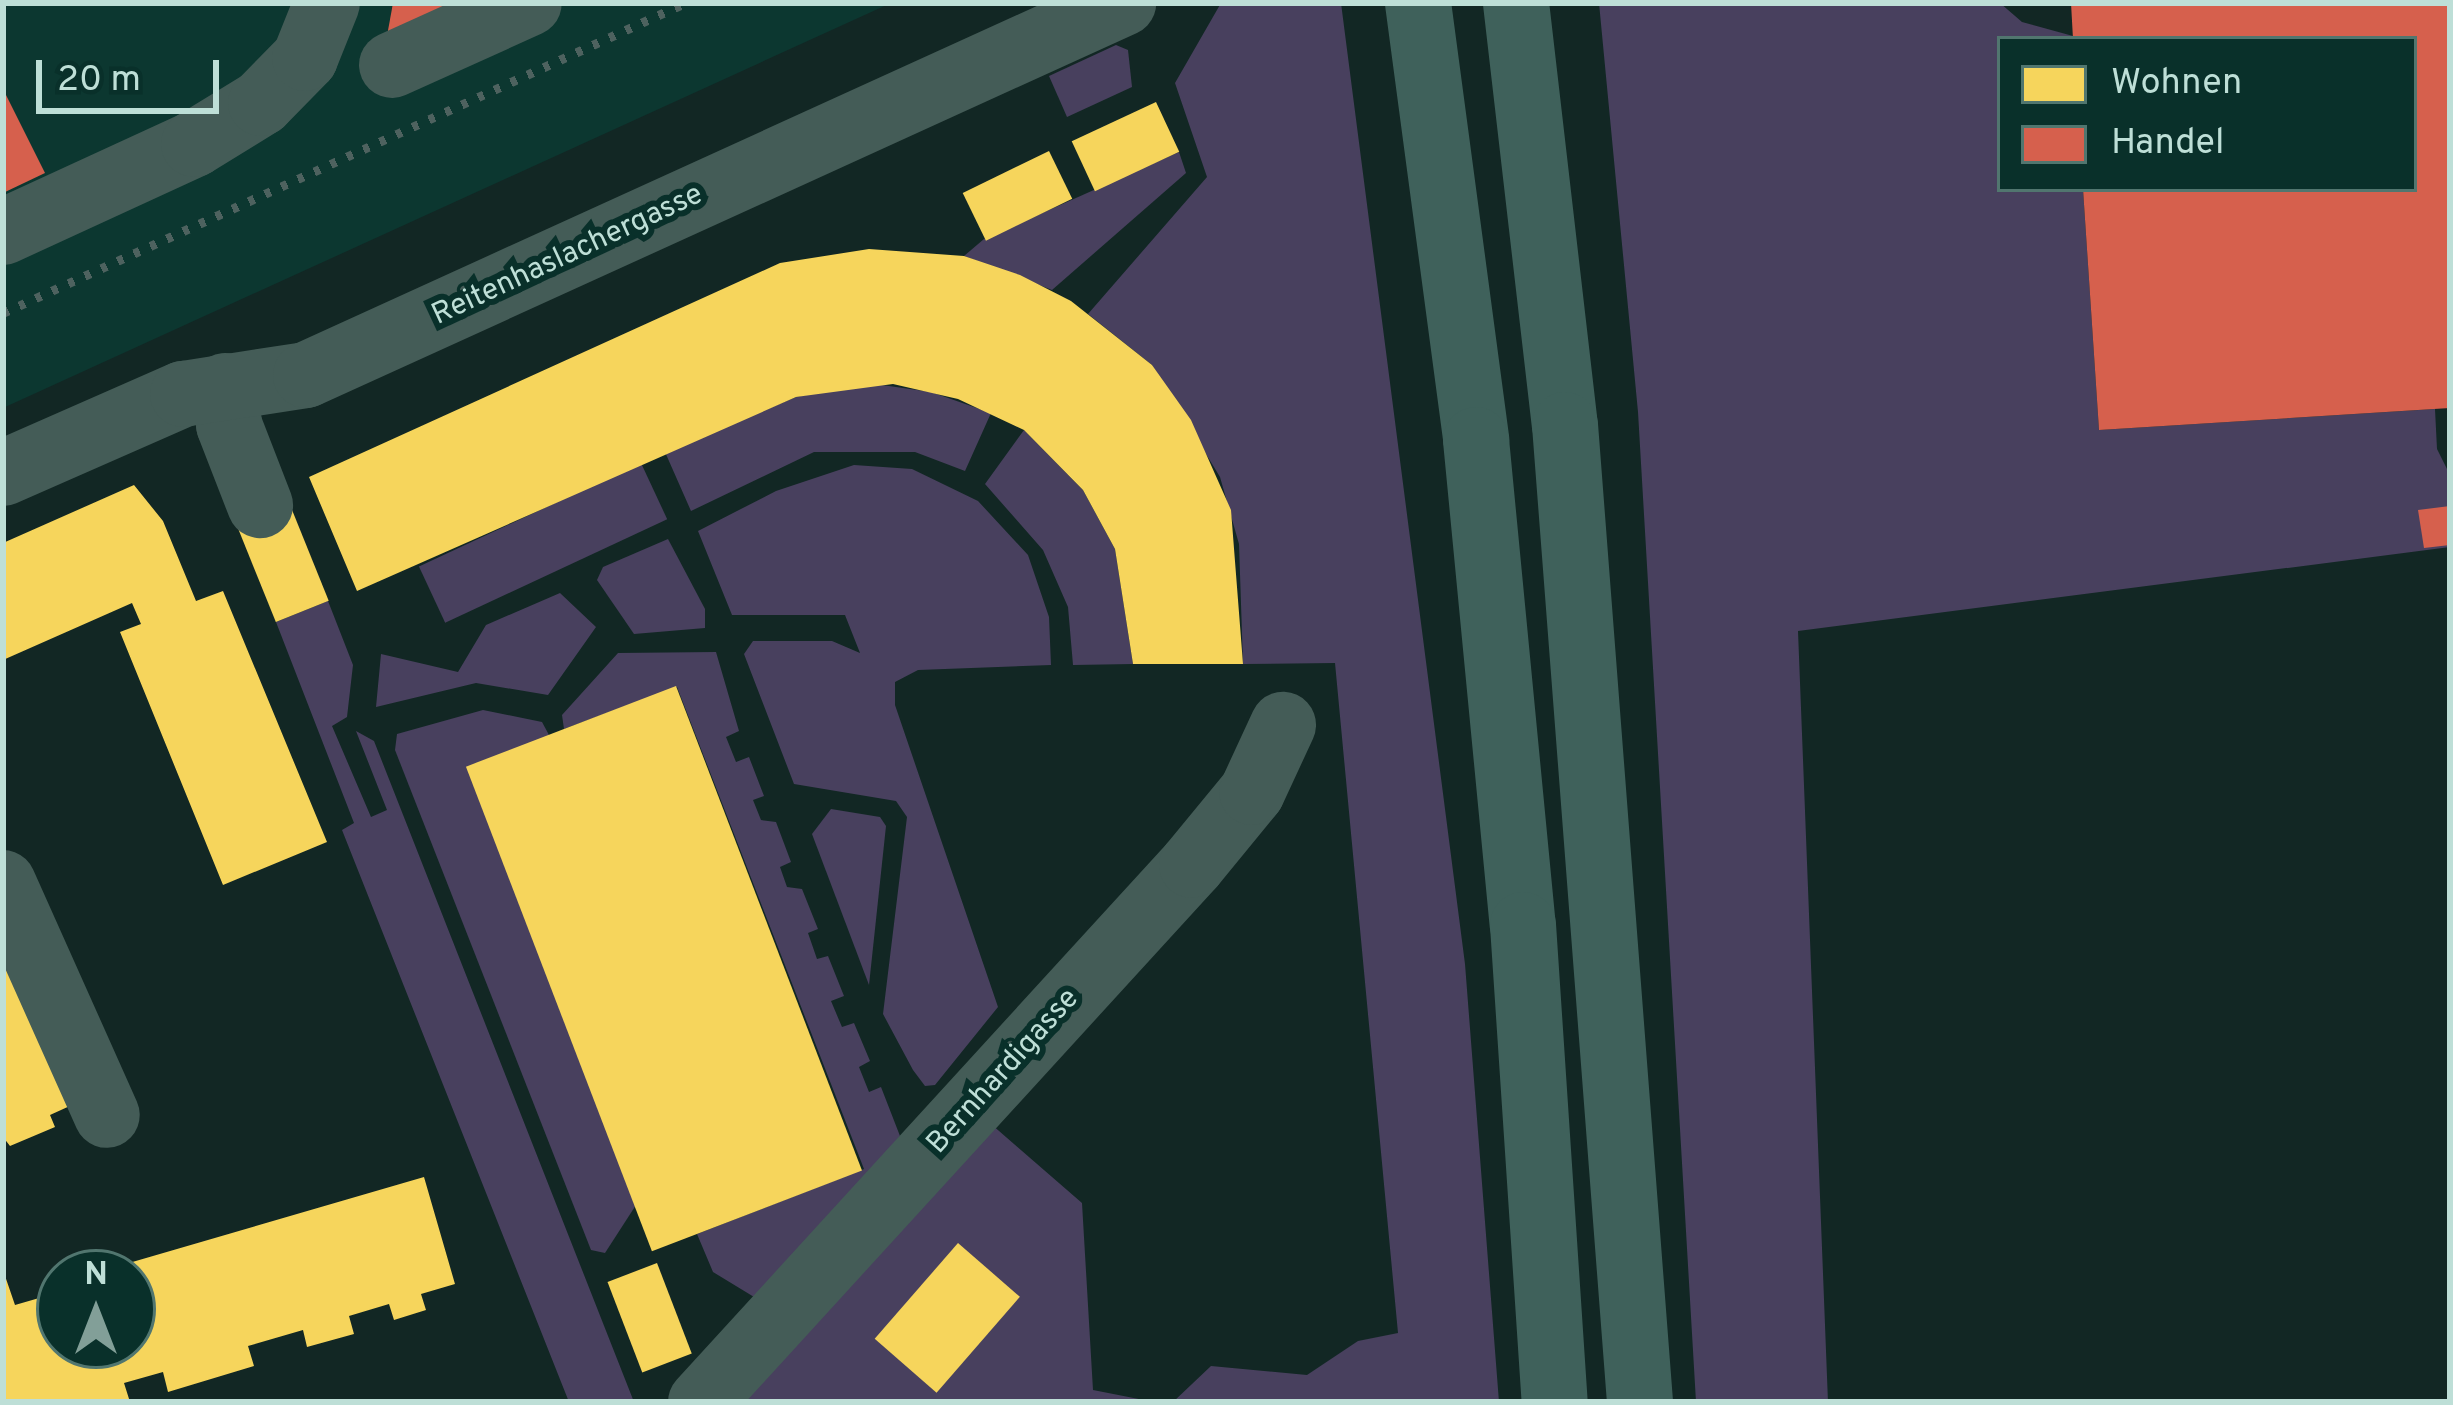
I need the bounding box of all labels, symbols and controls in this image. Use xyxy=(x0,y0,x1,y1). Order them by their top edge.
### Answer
scale bar xyxy=(42,36,225,110)
legend xyxy=(1997,36,2417,192)
text: 20 m xyxy=(57,58,141,104)
text: Wohnen xyxy=(2111,61,2242,107)
text: Handel xyxy=(2111,121,2224,167)
street label: Reitenhaslachergasse xyxy=(427,177,709,335)
street label: Bernhardigasse xyxy=(920,982,1088,1162)
north arrow xyxy=(36,1249,156,1369)
text: N xyxy=(84,1255,108,1297)

